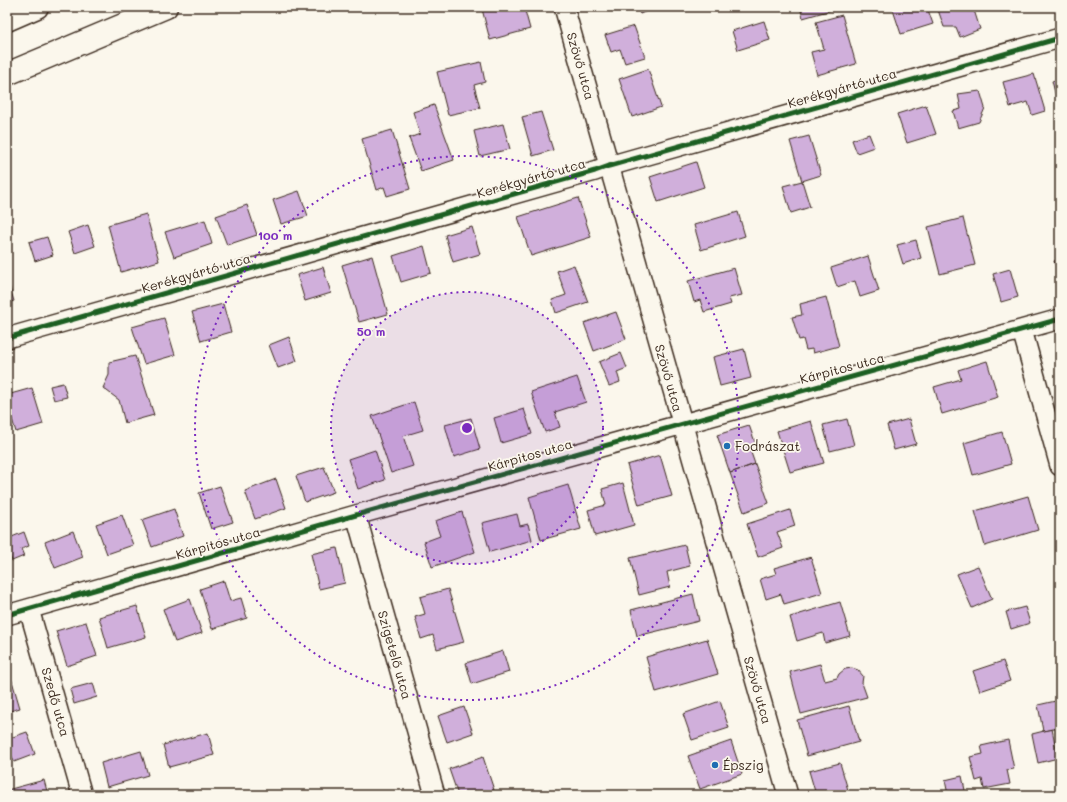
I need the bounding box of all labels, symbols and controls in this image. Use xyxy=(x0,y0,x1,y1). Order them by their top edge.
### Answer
street label: Szövő utca xyxy=(564,30,599,102)
street label: Kerékgyártó utca xyxy=(785,64,898,111)
street label: Kerékgyártó utca xyxy=(474,154,587,201)
text: 100 m xyxy=(258,227,292,243)
street label: Kerékgyártó utca xyxy=(139,249,252,296)
text: 50 m xyxy=(357,323,385,339)
street label: Szövő utca xyxy=(652,342,687,414)
street label: Kárpitos utca xyxy=(798,348,886,387)
centre of rings xyxy=(460,421,474,435)
street label: Kárpitos utca xyxy=(486,434,574,475)
place label: Fodrászat xyxy=(735,437,800,454)
marker: Fodrászat xyxy=(722,441,732,451)
street label: Kárpitos utca xyxy=(174,522,262,563)
street label: Szigetelő utca xyxy=(375,608,416,701)
street label: Szövő utca xyxy=(741,654,776,726)
street label: Szedő utca xyxy=(38,665,74,738)
place label: Épszig xyxy=(723,756,764,773)
marker: Épszig xyxy=(710,760,720,770)

